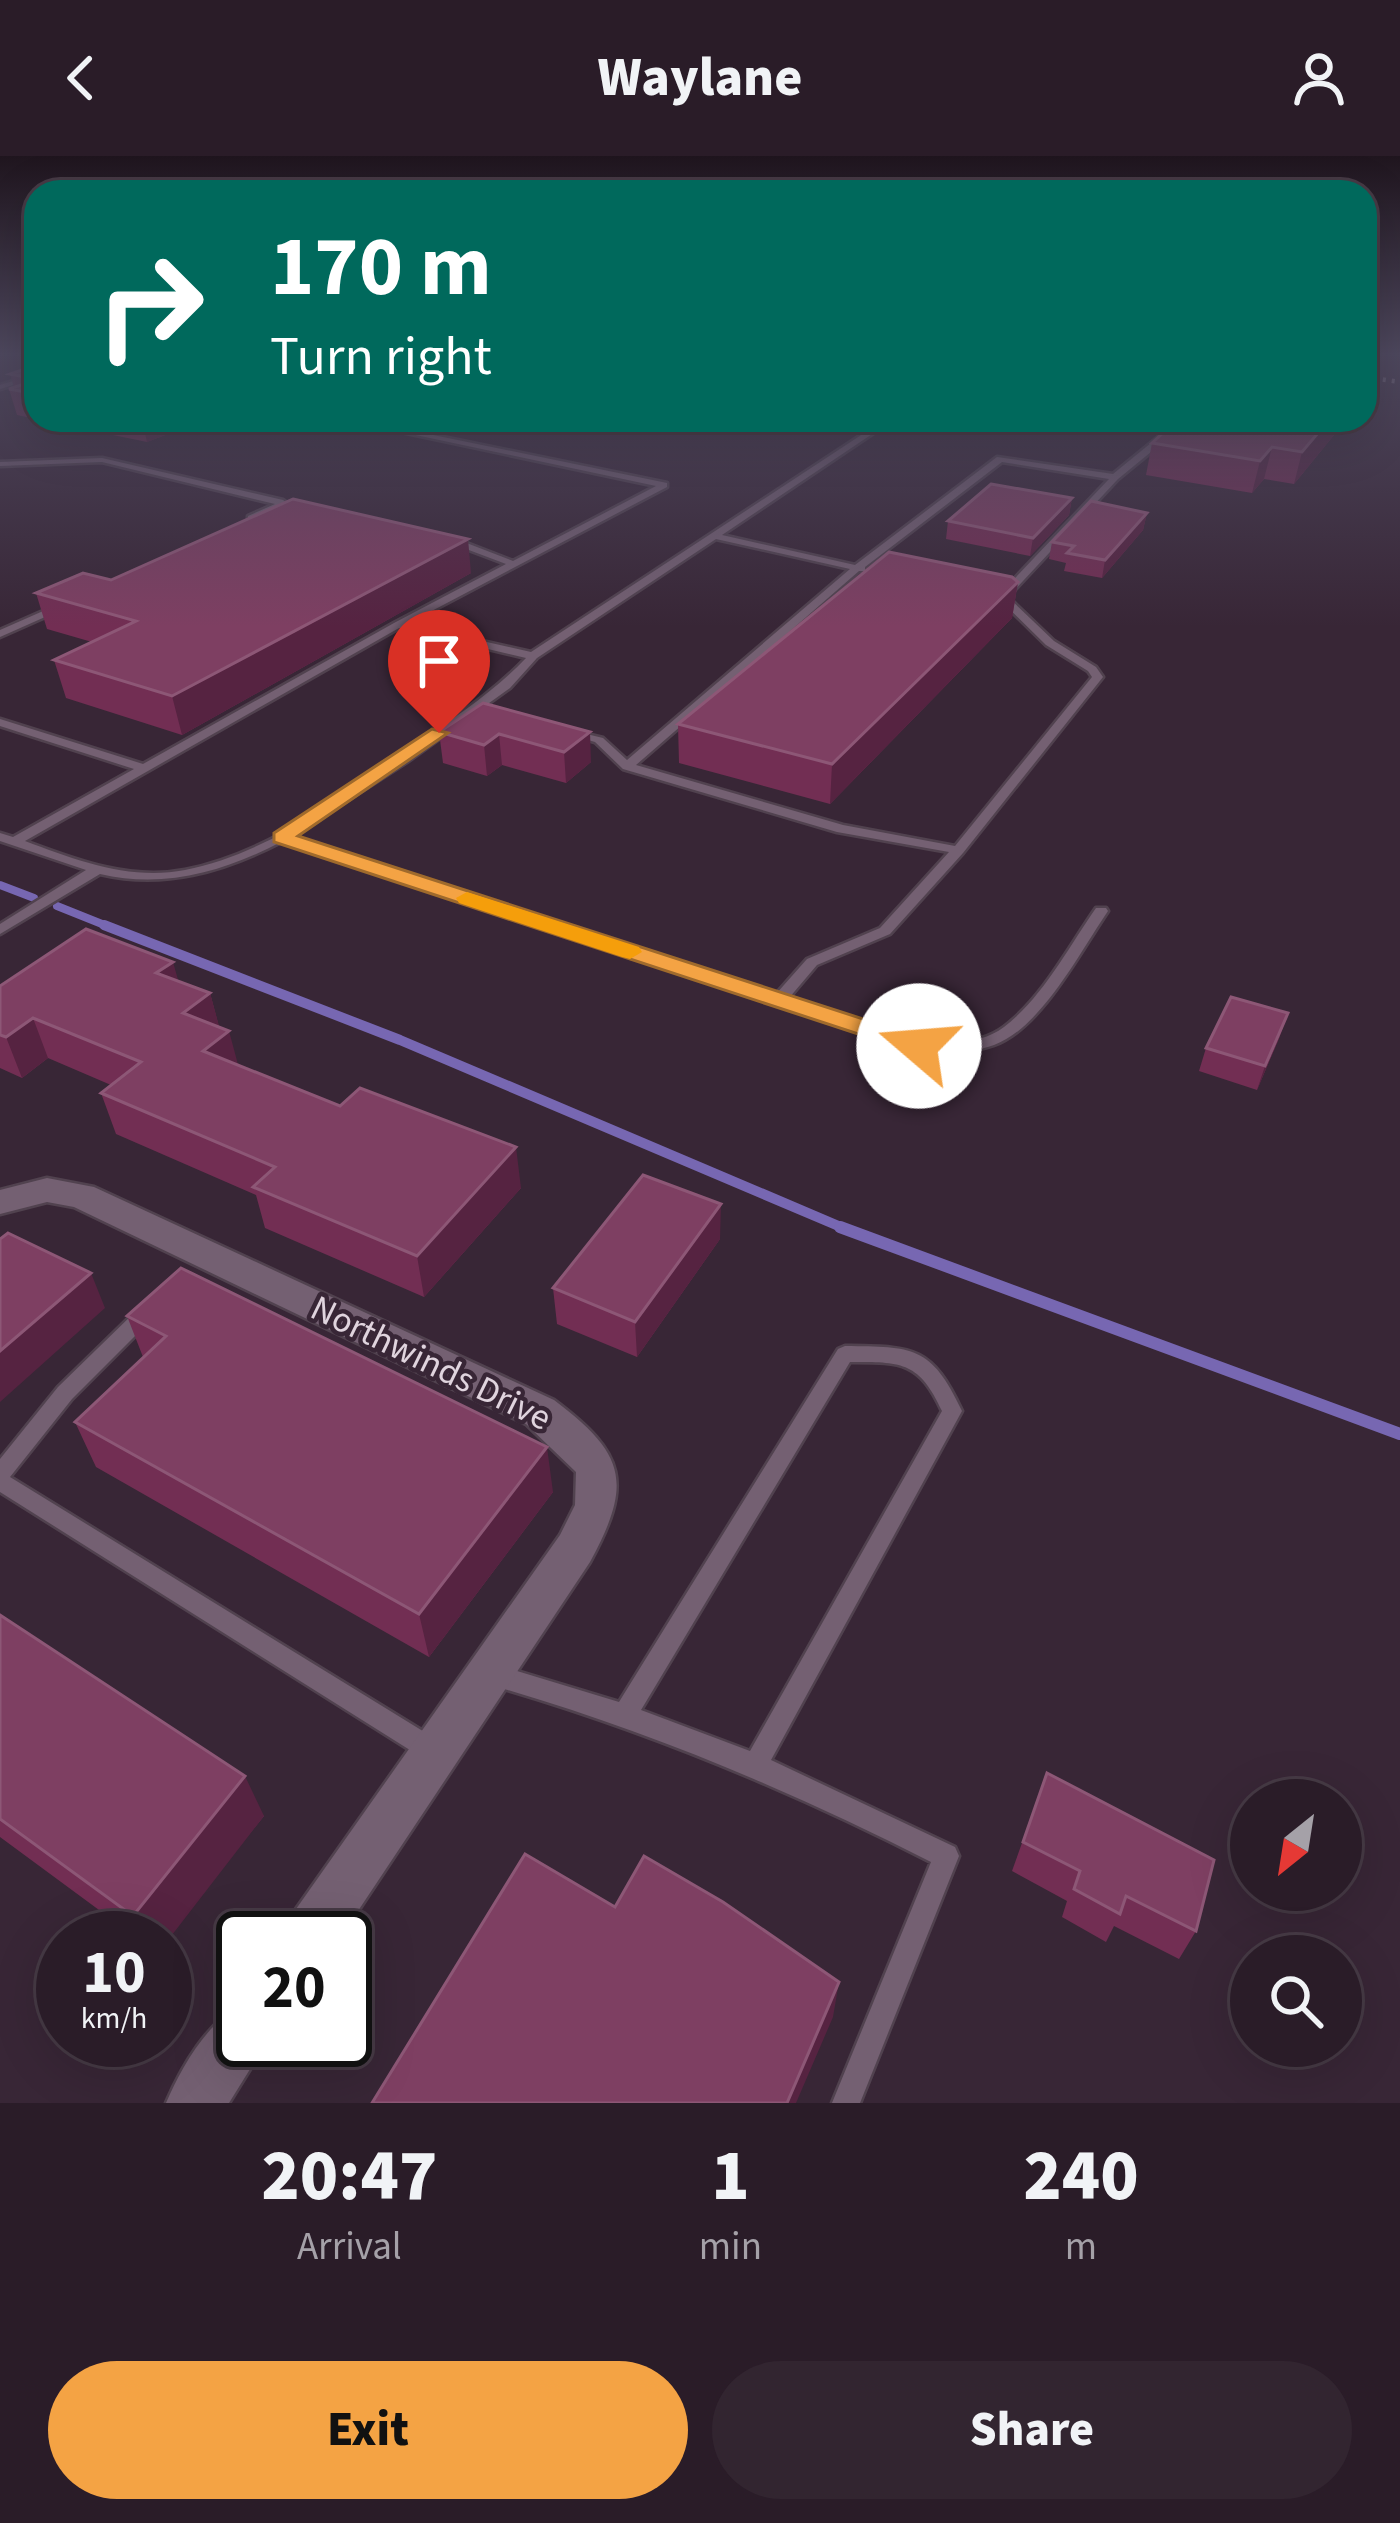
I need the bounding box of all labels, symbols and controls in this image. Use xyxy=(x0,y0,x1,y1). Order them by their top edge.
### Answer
text: Waylane xyxy=(598,40,802,117)
icon: back xyxy=(48,45,114,111)
icon: person xyxy=(1286,45,1352,111)
text: 170 m xyxy=(270,208,492,328)
icon: right xyxy=(72,228,228,384)
text: Turn right xyxy=(270,319,492,396)
pin xyxy=(388,610,490,733)
icon: arrive xyxy=(406,628,472,694)
position arrow xyxy=(856,983,982,1109)
street label: Northwinds Drive xyxy=(302,1283,560,1443)
north arrow xyxy=(1230,1779,1362,1911)
map controls xyxy=(1230,1779,1362,2067)
speed limit sign: 20 xyxy=(216,1911,372,2067)
text: 10 xyxy=(82,1931,146,2016)
button: search xyxy=(1230,1935,1362,2067)
text: km/h xyxy=(81,1997,147,2040)
text: 20:47 xyxy=(261,2125,437,2228)
text: 1 xyxy=(711,2125,750,2228)
text: 240 xyxy=(1023,2125,1139,2228)
text: Arrival xyxy=(297,2219,402,2275)
text: min xyxy=(699,2219,762,2275)
text: m xyxy=(1065,2219,1097,2275)
button: Exit xyxy=(48,2361,688,2499)
button: Share xyxy=(712,2361,1352,2499)

